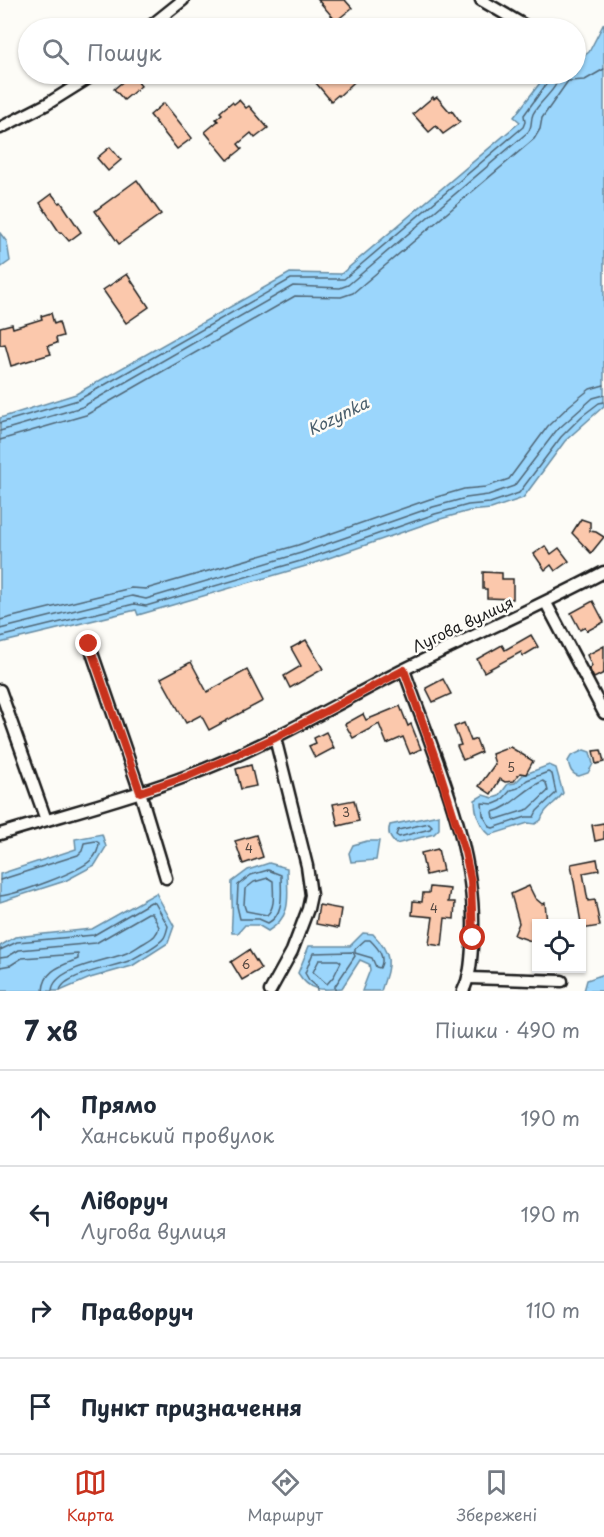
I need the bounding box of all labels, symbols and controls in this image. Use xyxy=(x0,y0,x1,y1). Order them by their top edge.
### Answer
search box xyxy=(18,18,586,84)
icon: search xyxy=(39,35,72,68)
text: Пошук xyxy=(87,35,162,68)
water label: Kozynka xyxy=(303,390,373,440)
street label: Лугова вулиця xyxy=(408,590,517,657)
route end xyxy=(75,630,101,656)
house number: 5 xyxy=(507,758,515,776)
house number: 3 xyxy=(342,803,350,821)
house number: 4 xyxy=(245,839,253,857)
house number: 4 xyxy=(430,899,438,917)
map controls xyxy=(532,919,586,973)
button: locate xyxy=(532,919,586,973)
route start xyxy=(459,924,485,950)
house number: 6 xyxy=(242,955,250,973)
text: 7 хв xyxy=(24,1011,78,1050)
text: Пішки · 490 m xyxy=(435,1015,580,1045)
text: Прямо xyxy=(81,1087,156,1120)
icon: ahead xyxy=(24,1102,57,1135)
text: 190 m xyxy=(521,1103,580,1133)
text: Ханський провулок xyxy=(81,1120,274,1150)
text: Ліворуч xyxy=(81,1183,168,1216)
icon: left xyxy=(24,1198,57,1231)
text: 190 m xyxy=(521,1199,580,1229)
text: Лугова вулиця xyxy=(81,1216,227,1246)
icon: right xyxy=(24,1294,57,1327)
text: Праворуч xyxy=(81,1294,194,1327)
text: 110 m xyxy=(526,1295,580,1325)
icon: arrive xyxy=(24,1390,57,1423)
text: Пункт призначення xyxy=(81,1390,302,1423)
tab: Карта xyxy=(67,1466,114,1526)
tab: Маршрут xyxy=(247,1466,323,1526)
tab: Збережені xyxy=(457,1466,537,1526)

